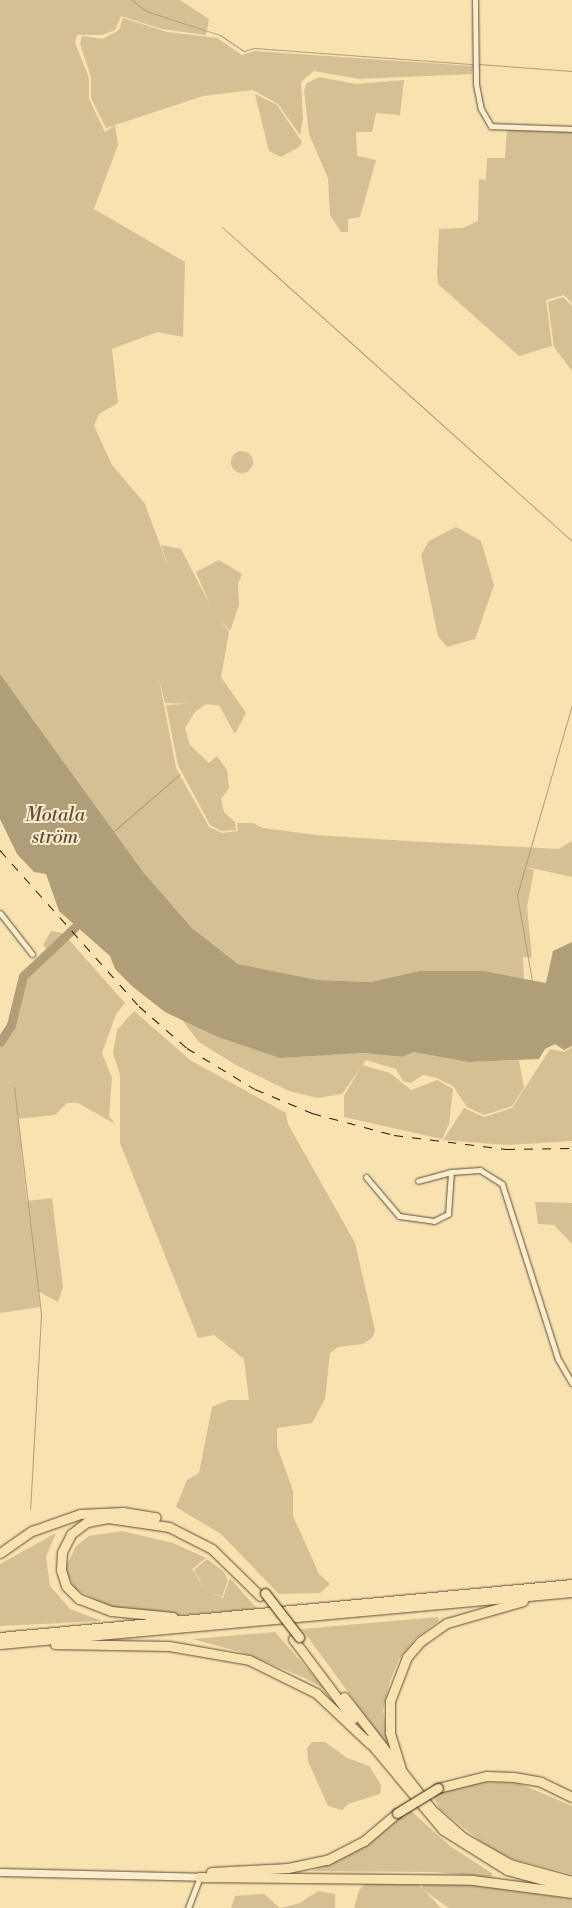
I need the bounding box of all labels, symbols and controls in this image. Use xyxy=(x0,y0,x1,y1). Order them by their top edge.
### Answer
water label: Motala ström xyxy=(25,805,85,849)

